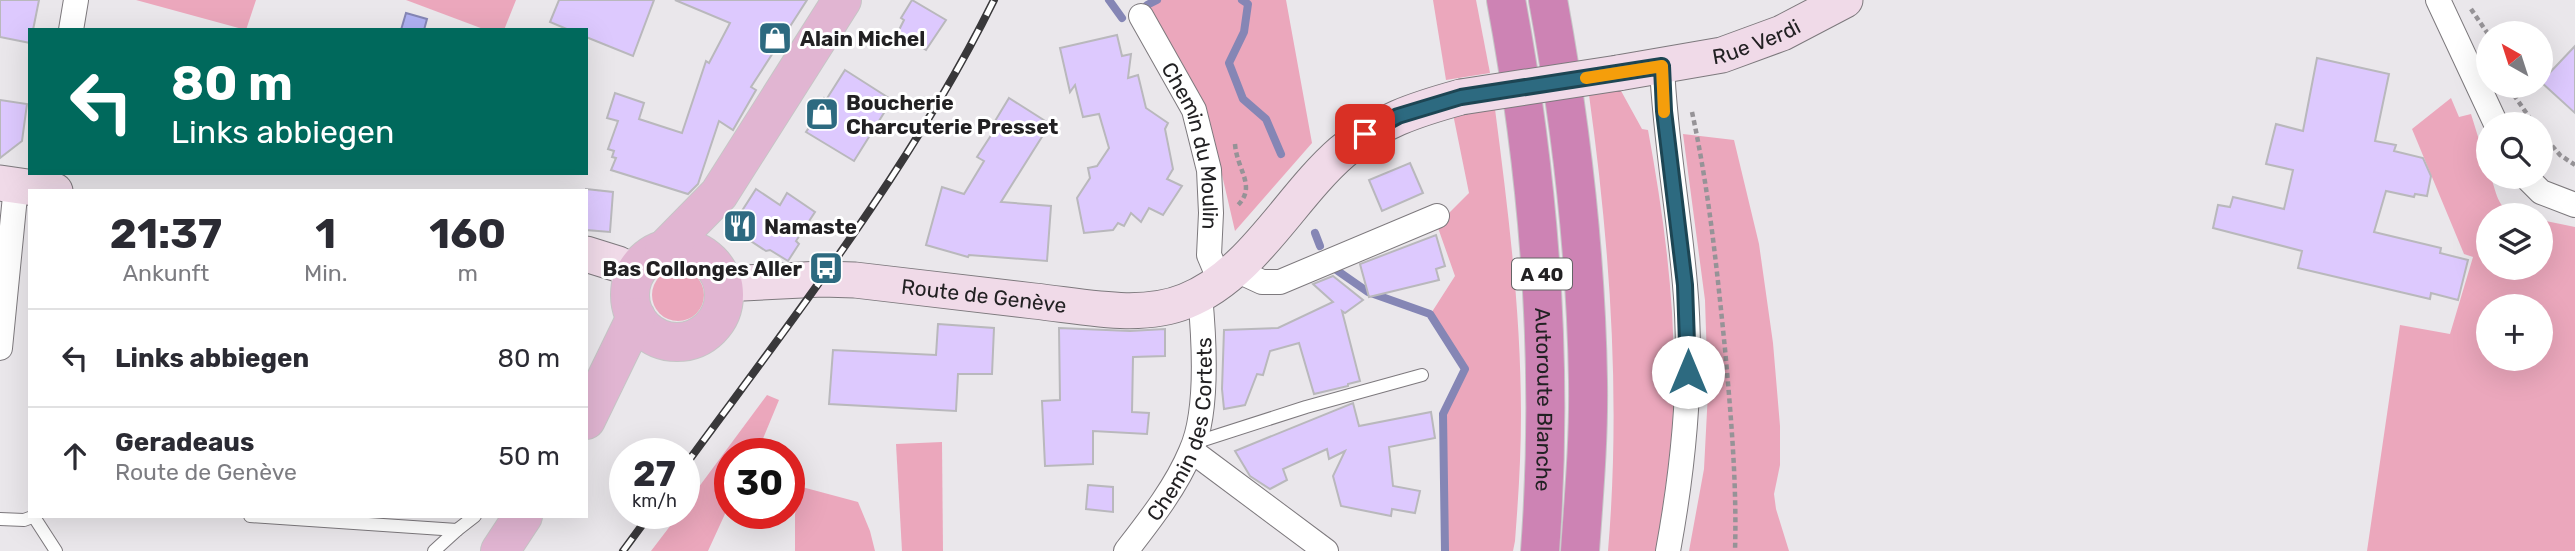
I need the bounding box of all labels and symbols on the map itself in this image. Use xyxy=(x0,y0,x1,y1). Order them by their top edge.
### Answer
street label: Rue Verdi xyxy=(1710,13,1804,69)
shop icon: Alain Michel xyxy=(756,19,794,57)
north arrow xyxy=(2476,21,2553,98)
place label: Alain Michel xyxy=(800,26,925,51)
street label: Chemin du Moulin xyxy=(1157,57,1224,230)
place label: Boucherie Charcuterie Presset xyxy=(846,90,1059,139)
shop icon: Boucherie Charcuterie Presset xyxy=(803,95,841,133)
pin xyxy=(1335,104,1395,164)
restaurant icon: Namaste xyxy=(721,207,759,245)
place label: Namaste xyxy=(764,214,857,239)
bus stop icon: Bas Collonges Aller xyxy=(807,249,845,287)
place label: Bas Collonges Aller xyxy=(602,256,802,281)
road number: A 40 xyxy=(1512,258,1572,290)
street label: Route de Genève xyxy=(900,273,1068,317)
street label: Autoroute Blanche xyxy=(1530,307,1558,492)
position arrow xyxy=(1651,335,1725,409)
street label: Chemin des Cortets xyxy=(1141,337,1216,525)
speed limit sign: 30 xyxy=(714,438,805,529)

